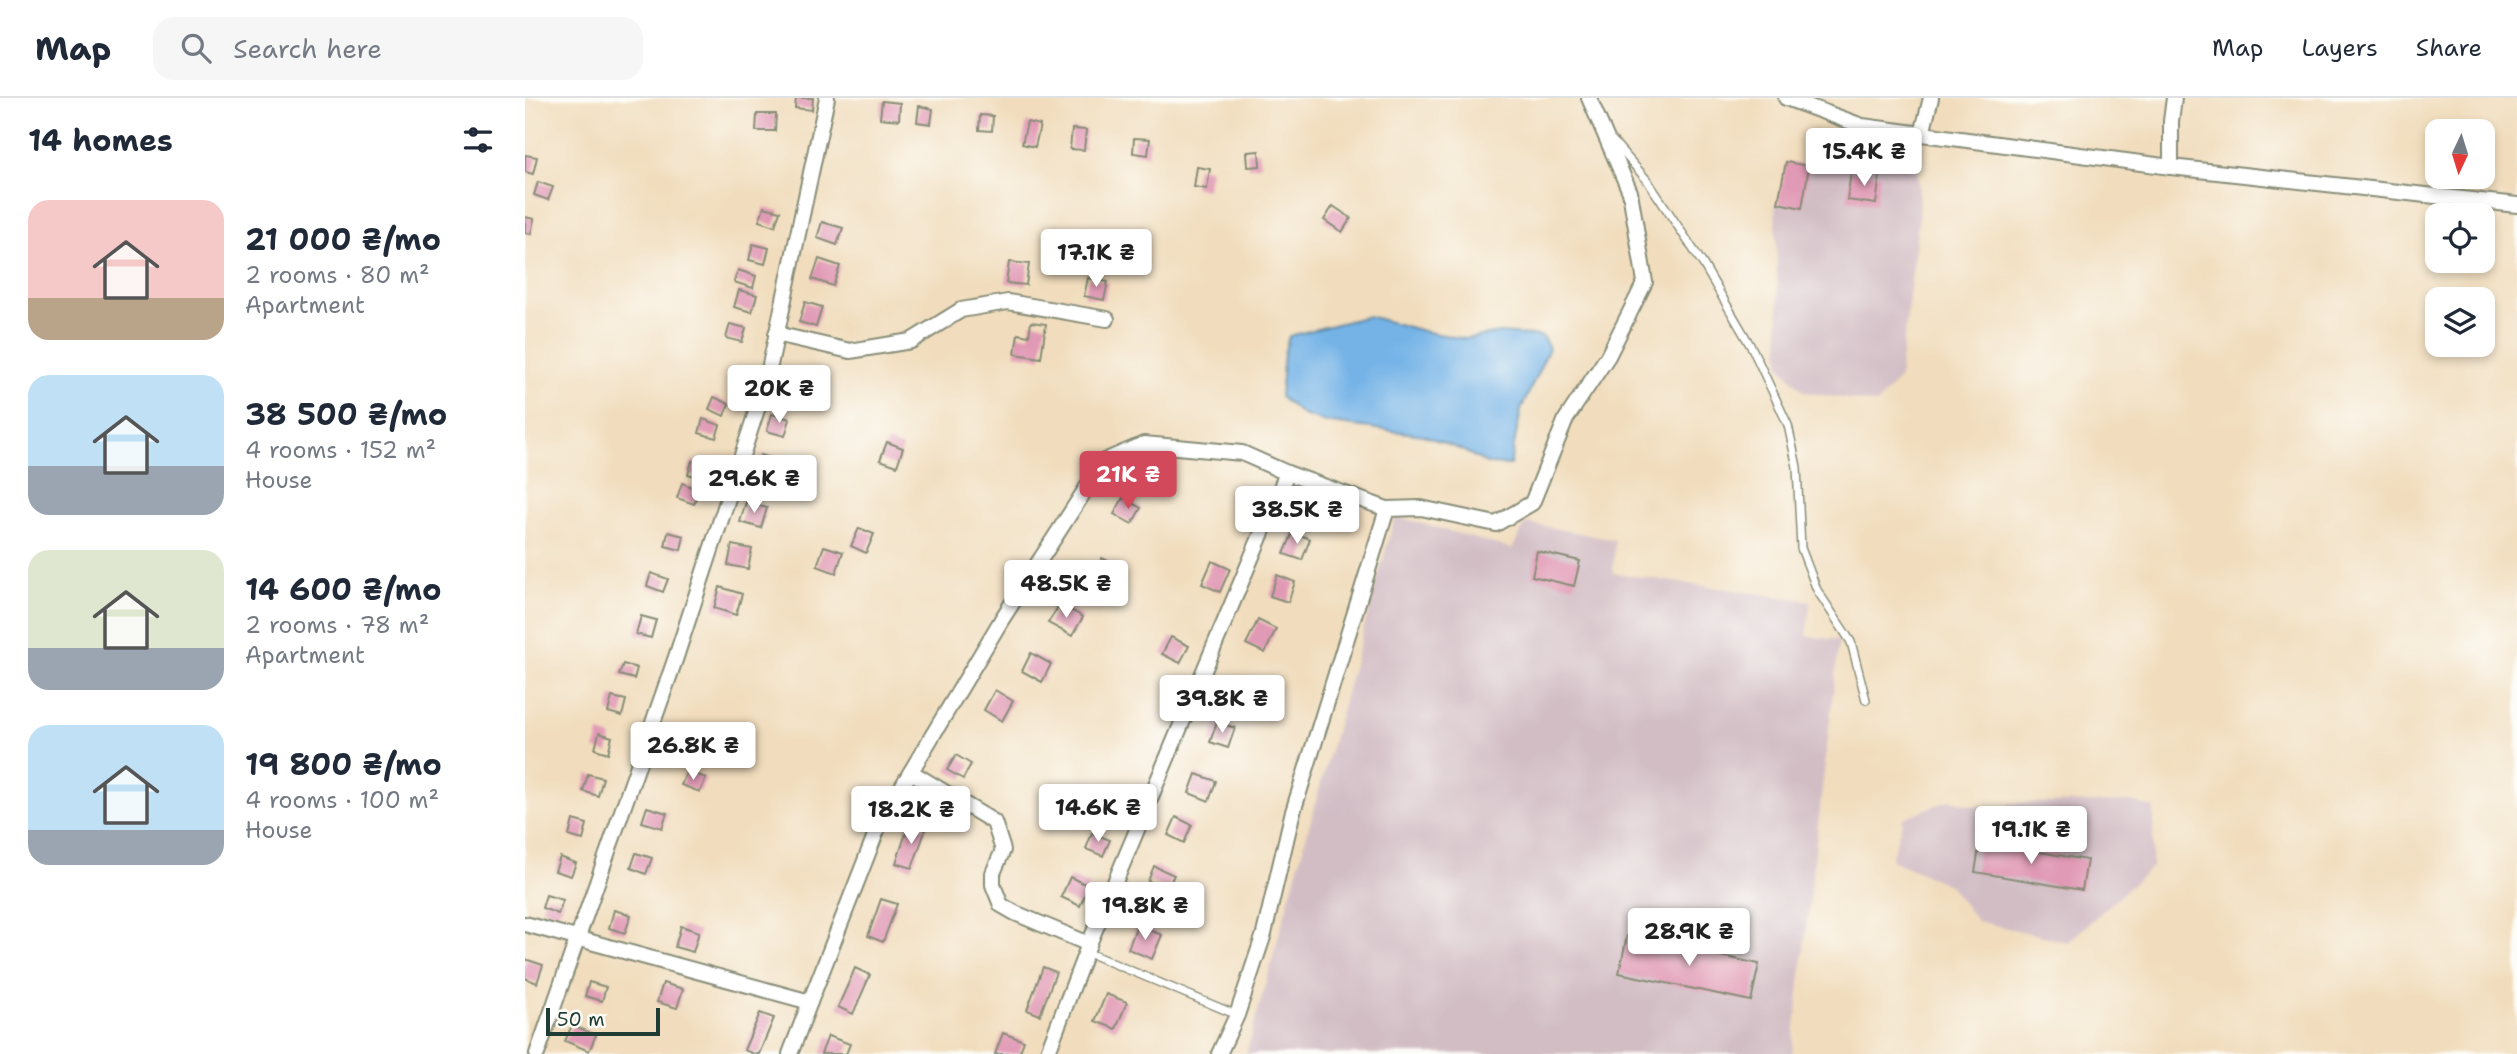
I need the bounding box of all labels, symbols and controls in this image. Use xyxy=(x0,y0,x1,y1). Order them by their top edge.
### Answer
search box xyxy=(153,17,643,80)
text: Map xyxy=(35,26,111,71)
icon: search xyxy=(177,29,215,67)
text: Search here xyxy=(233,31,382,66)
text: Map xyxy=(2212,32,2263,64)
text: Layers xyxy=(2301,32,2378,64)
text: Share xyxy=(2416,32,2482,64)
north arrow xyxy=(2425,119,2495,189)
map controls xyxy=(2425,119,2495,357)
text: 14 homes xyxy=(28,120,173,161)
icon: filters xyxy=(459,121,497,159)
pin: 15.4K ₴ xyxy=(1799,129,1929,188)
text: 15.4K ₴ xyxy=(1822,136,1906,166)
button: locate xyxy=(2425,203,2495,273)
text: 21 000 ₴/mo xyxy=(245,219,441,260)
icon: home xyxy=(84,228,168,312)
pin: 17.1K ₴ xyxy=(1031,230,1161,289)
text: 17.1K ₴ xyxy=(1057,237,1135,267)
text: 2 rooms · 80 m² xyxy=(245,260,430,290)
button: layers xyxy=(2425,287,2495,357)
text: Apartment xyxy=(245,290,365,320)
pin: 20K ₴ xyxy=(730,366,828,425)
text: 20K ₴ xyxy=(743,373,815,403)
text: 38 500 ₴/mo xyxy=(245,394,447,435)
icon: home xyxy=(84,403,168,487)
text: 4 rooms · 152 m² xyxy=(245,435,436,465)
pin: 21K ₴ xyxy=(1079,452,1177,511)
pin: 29.6K ₴ xyxy=(689,456,819,515)
text: 21K ₴ xyxy=(1096,459,1160,489)
text: 29.6K ₴ xyxy=(708,463,800,493)
text: House xyxy=(245,465,313,495)
pin: 38.5K ₴ xyxy=(1232,486,1362,546)
text: 38.5K ₴ xyxy=(1251,494,1343,524)
pin: 48.5K ₴ xyxy=(1001,560,1131,620)
text: 48.5K ₴ xyxy=(1020,568,1112,598)
text: 14 600 ₴/mo xyxy=(245,569,442,610)
icon: home xyxy=(84,578,168,662)
text: 2 rooms · 78 m² xyxy=(245,610,429,640)
text: Apartment xyxy=(245,640,365,670)
pin: 39.8K ₴ xyxy=(1157,676,1287,735)
text: 39.8K ₴ xyxy=(1176,683,1268,713)
pin: 26.8K ₴ xyxy=(628,722,758,782)
text: 26.8K ₴ xyxy=(647,730,739,760)
text: 19 800 ₴/mo xyxy=(245,744,442,785)
icon: home xyxy=(84,753,168,837)
pin: 14.6K ₴ xyxy=(1033,784,1163,844)
text: 4 rooms · 100 m² xyxy=(245,785,439,815)
pin: 18.2K ₴ xyxy=(846,786,976,846)
text: 14.6K ₴ xyxy=(1055,792,1141,822)
text: 18.2K ₴ xyxy=(867,794,955,824)
pin: 19.1K ₴ xyxy=(1966,806,2096,866)
text: 19.1K ₴ xyxy=(1991,814,2071,844)
text: House xyxy=(245,815,313,845)
pin: 19.8K ₴ xyxy=(1080,882,1210,942)
text: 19.8K ₴ xyxy=(1101,890,1189,920)
pin: 28.9K ₴ xyxy=(1624,908,1754,968)
text: 28.9K ₴ xyxy=(1644,916,1734,946)
scale bar xyxy=(546,1005,660,1037)
text: 50 m xyxy=(557,1007,605,1032)

